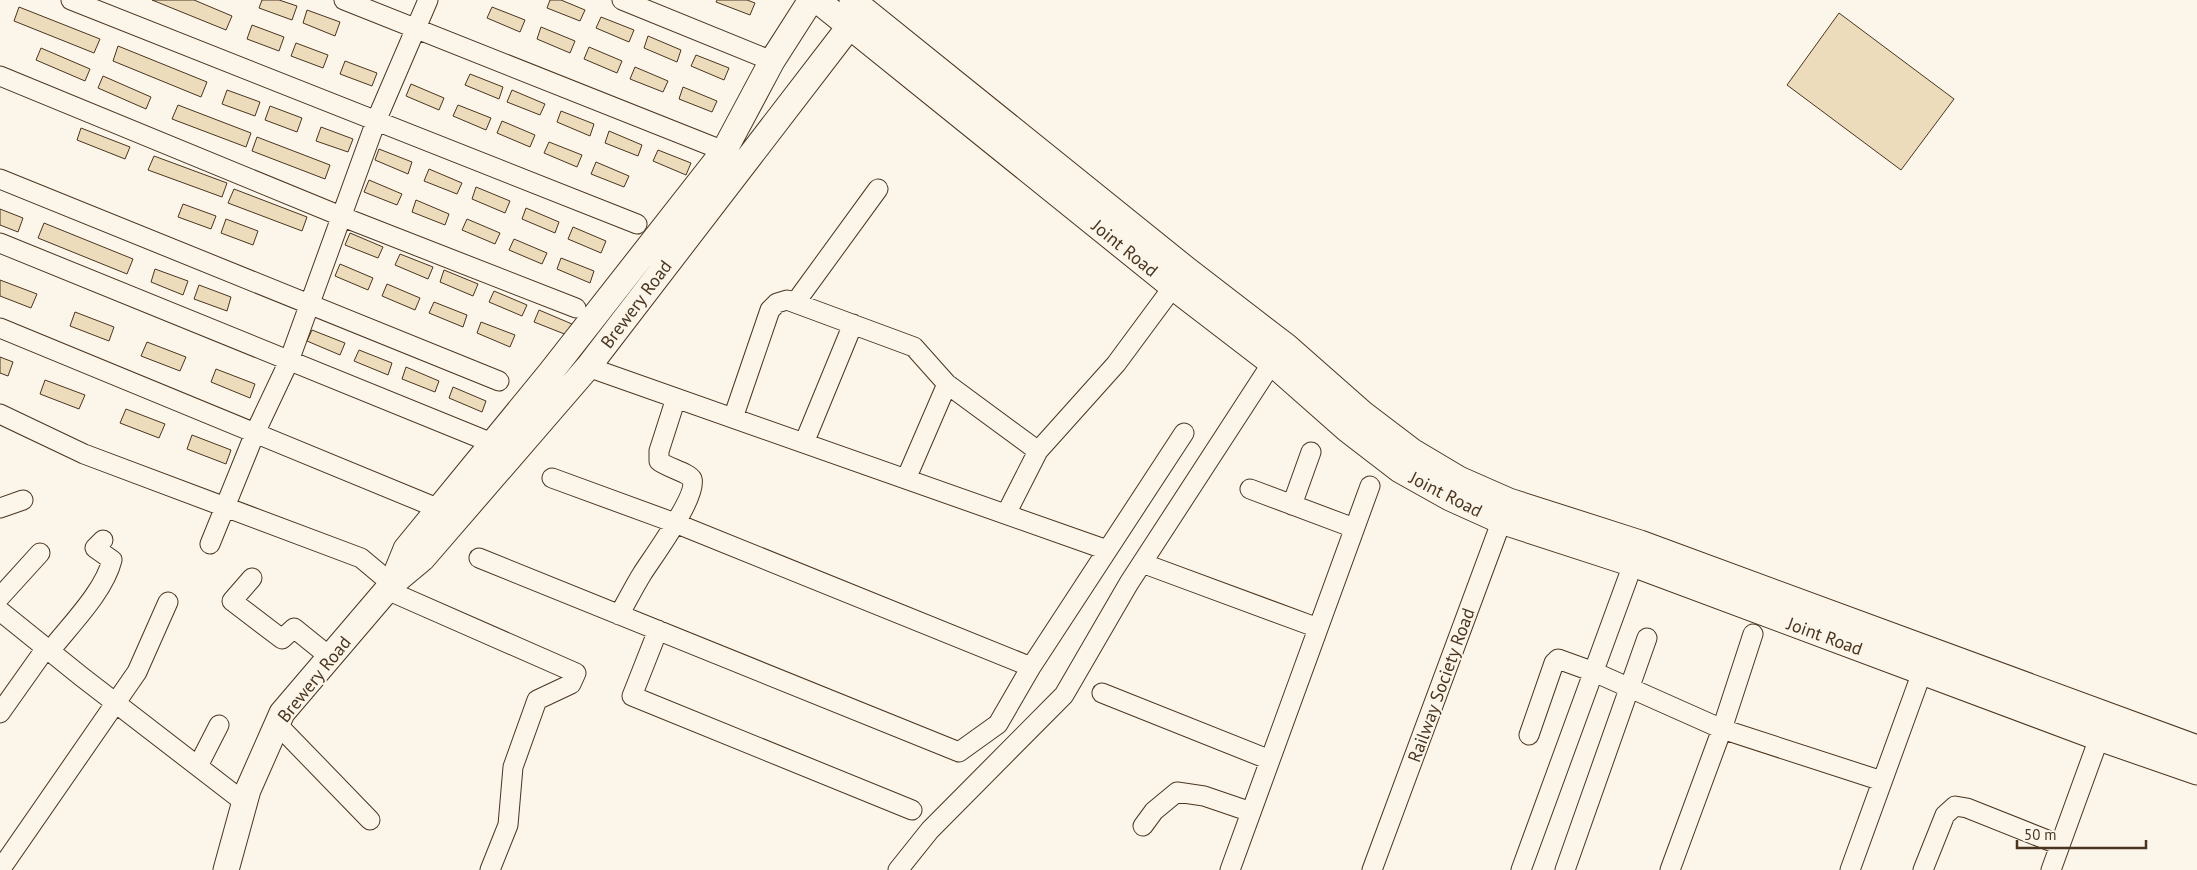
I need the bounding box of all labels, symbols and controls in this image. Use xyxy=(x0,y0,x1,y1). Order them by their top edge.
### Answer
street label: Joint Road xyxy=(1086,214,1163,282)
street label: Brewery Road xyxy=(595,255,677,353)
street label: Joint Road xyxy=(1405,465,1486,522)
street label: Railway Society Road xyxy=(1402,605,1480,765)
street label: Joint Road xyxy=(1783,611,1866,660)
street label: Brewery Road xyxy=(272,631,356,727)
scale bar xyxy=(2017,818,2146,850)
text: 50 m xyxy=(2024,825,2057,844)

